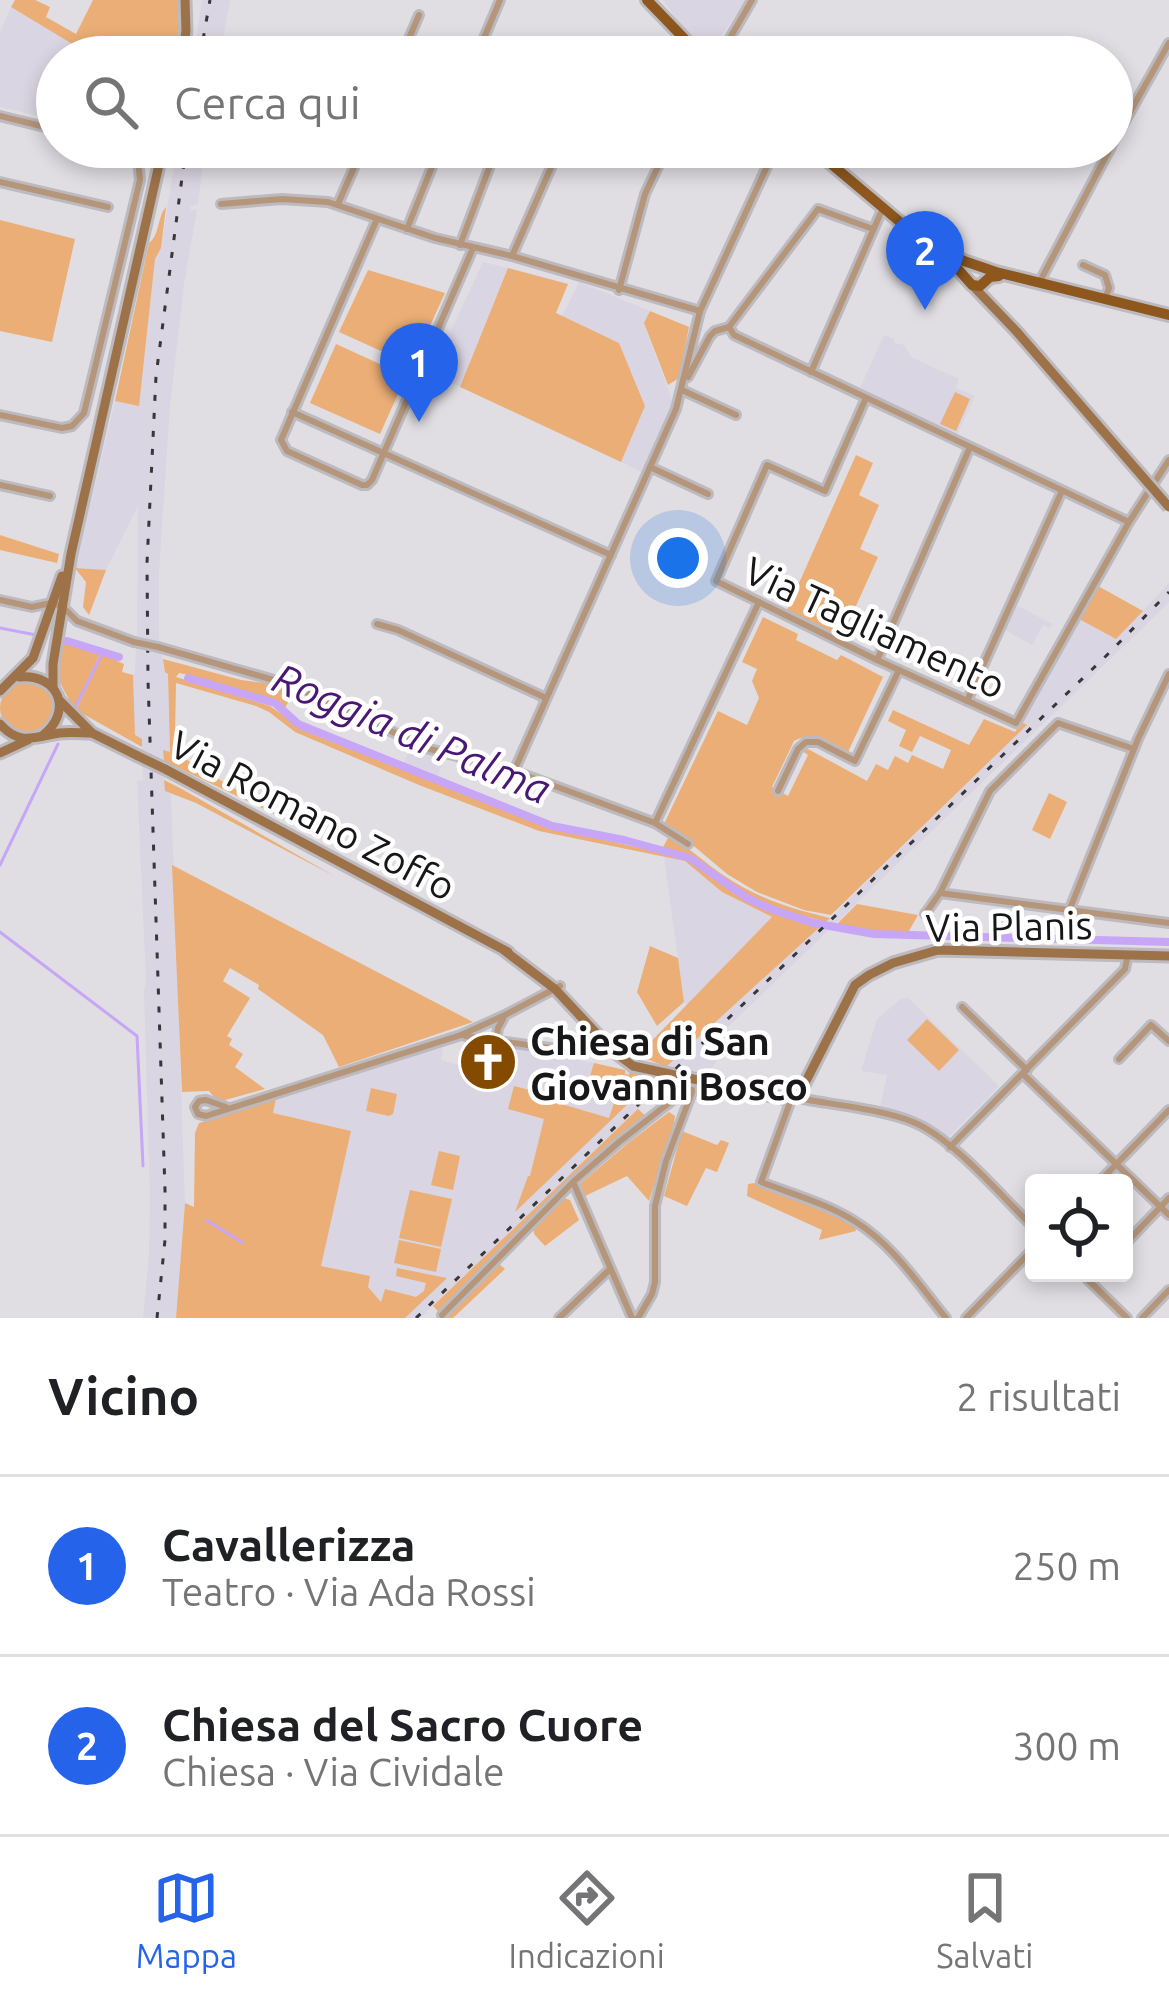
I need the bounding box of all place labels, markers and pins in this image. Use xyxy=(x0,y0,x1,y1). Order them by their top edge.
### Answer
pin: 2 xyxy=(886,211,964,310)
pin: 1 xyxy=(380,323,458,422)
place label: Chiesa di San Giovanni Bosco xyxy=(530,1019,808,1107)
church icon: Chiesa di San Giovanni Bosco xyxy=(457,1031,519,1093)

